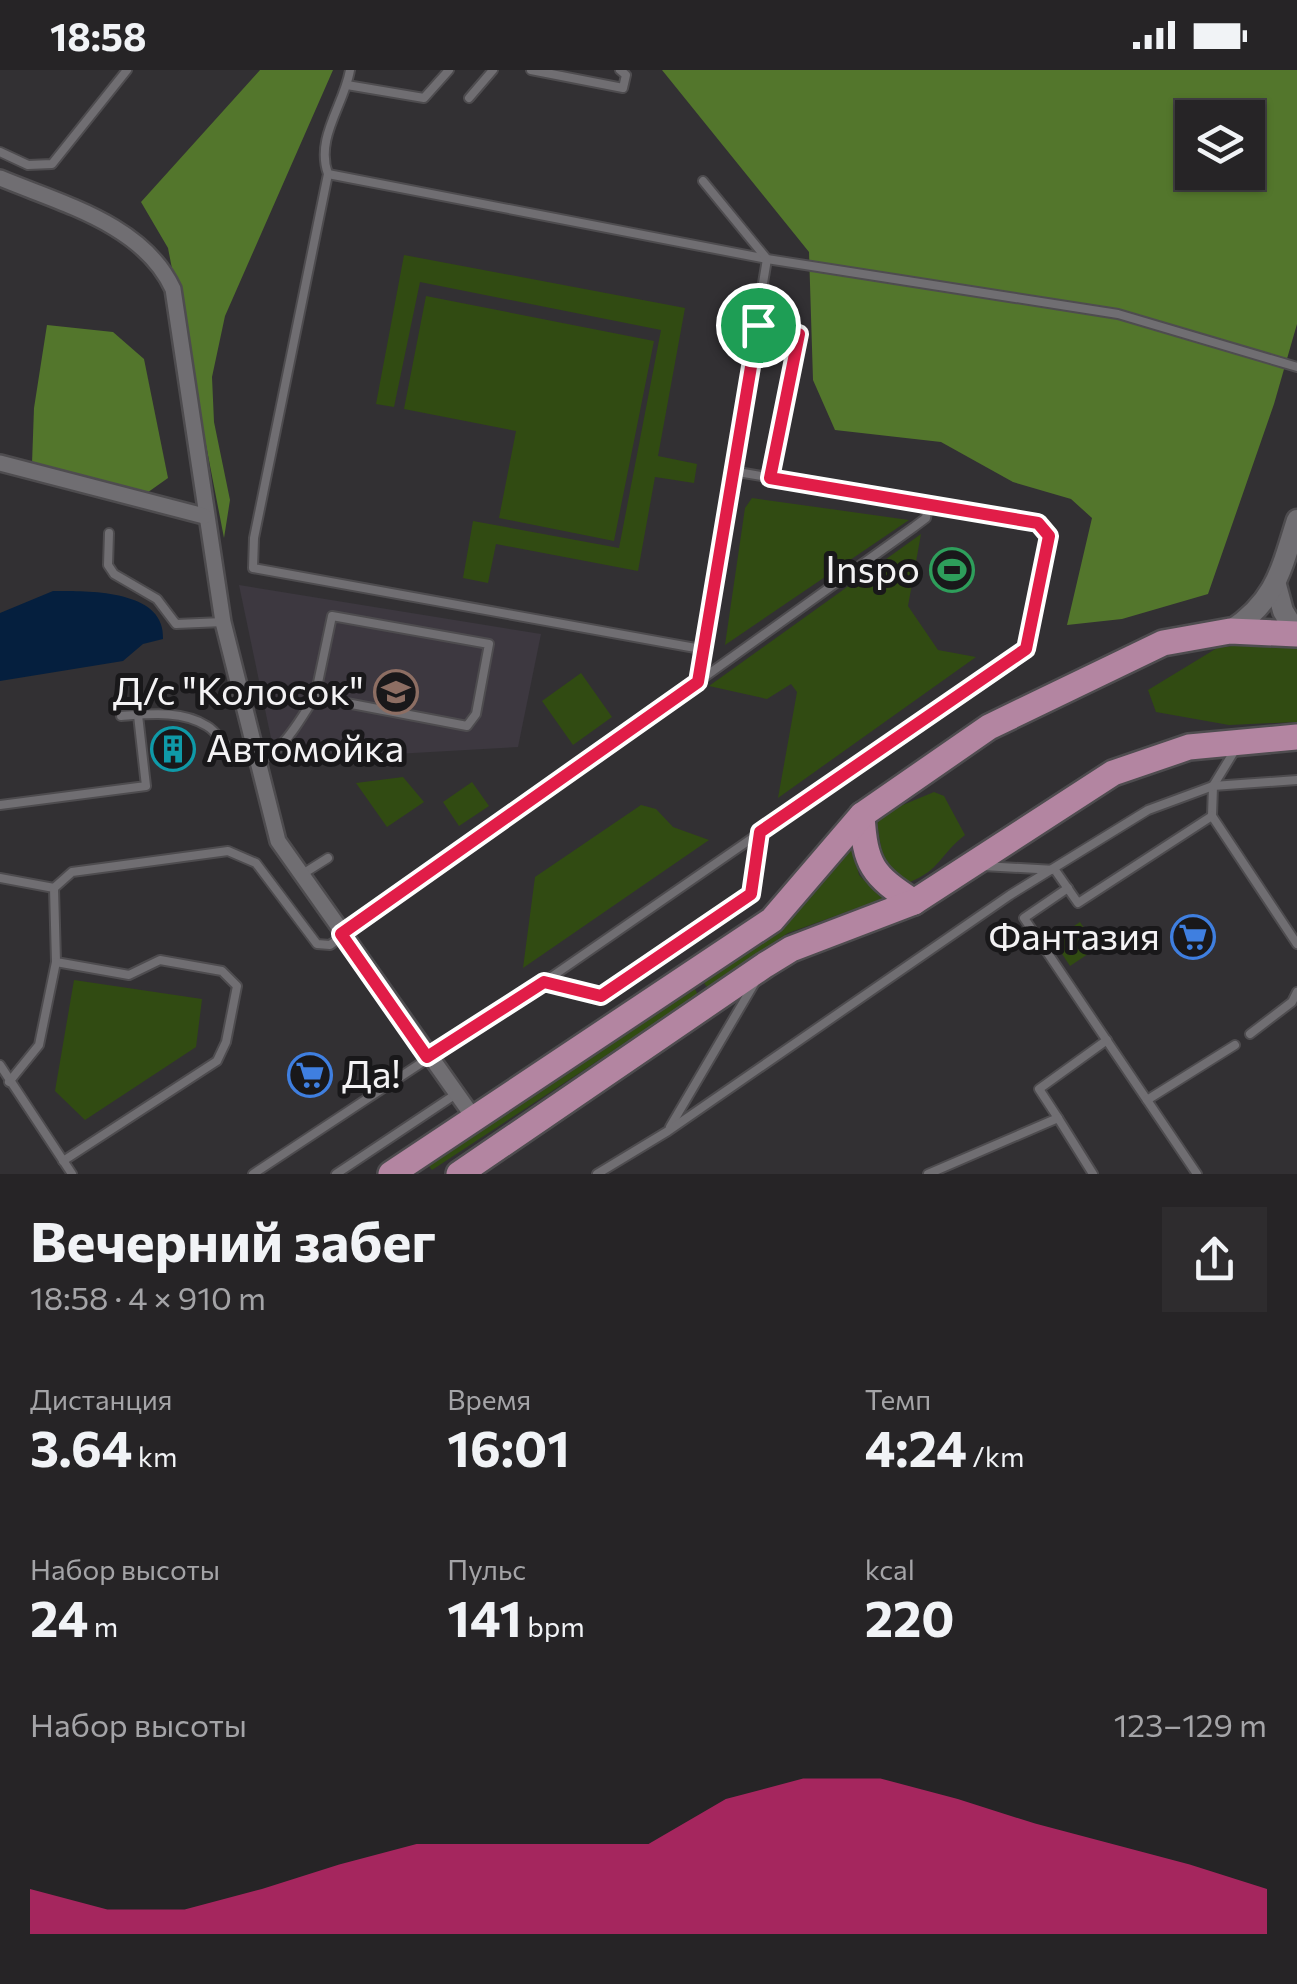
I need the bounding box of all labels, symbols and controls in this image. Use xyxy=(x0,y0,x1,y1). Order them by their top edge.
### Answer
text: 18:58 xyxy=(50,12,146,59)
map controls xyxy=(1175,100,1265,190)
button: layers xyxy=(1175,100,1265,190)
pin xyxy=(716,283,801,368)
icon: arrive xyxy=(731,298,786,353)
place label: Inspo xyxy=(825,544,920,591)
sports icon: Inspo xyxy=(929,547,975,593)
place label: Д/с "Колосок" xyxy=(113,666,364,713)
school or university icon: Д/с "Колосок" xyxy=(373,669,419,715)
place label: Автомойка xyxy=(206,723,404,770)
building icon: Автомойка xyxy=(150,726,196,772)
place label: Фантазия xyxy=(989,911,1160,958)
supermarket icon: Фантазия xyxy=(1170,914,1216,960)
place label: Да! xyxy=(342,1049,400,1096)
supermarket icon: Да! xyxy=(287,1052,333,1098)
text: Вечерний забег xyxy=(30,1206,436,1273)
button: share xyxy=(1162,1207,1267,1312)
text: 18:58 · 4 × 910 m xyxy=(30,1277,266,1317)
text: Дистанция xyxy=(30,1382,173,1416)
text: Время xyxy=(447,1382,531,1416)
text: Темп xyxy=(865,1382,931,1416)
text: 3.64 xyxy=(30,1416,133,1477)
text: 16:01 xyxy=(447,1416,570,1477)
text: 4:24 xyxy=(865,1416,967,1477)
text: km xyxy=(133,1439,177,1473)
text: /km xyxy=(967,1439,1024,1473)
text: Набор высоты xyxy=(30,1552,220,1586)
text: Пульс xyxy=(447,1552,526,1586)
text: kcal xyxy=(865,1552,915,1586)
text: 24 xyxy=(30,1586,88,1647)
text: 141 xyxy=(447,1586,522,1647)
text: 220 xyxy=(865,1586,954,1647)
text: m xyxy=(88,1609,118,1643)
text: bpm xyxy=(522,1609,585,1643)
text: Набор высоты xyxy=(30,1704,247,1744)
text: 123–129 m xyxy=(1114,1704,1267,1744)

